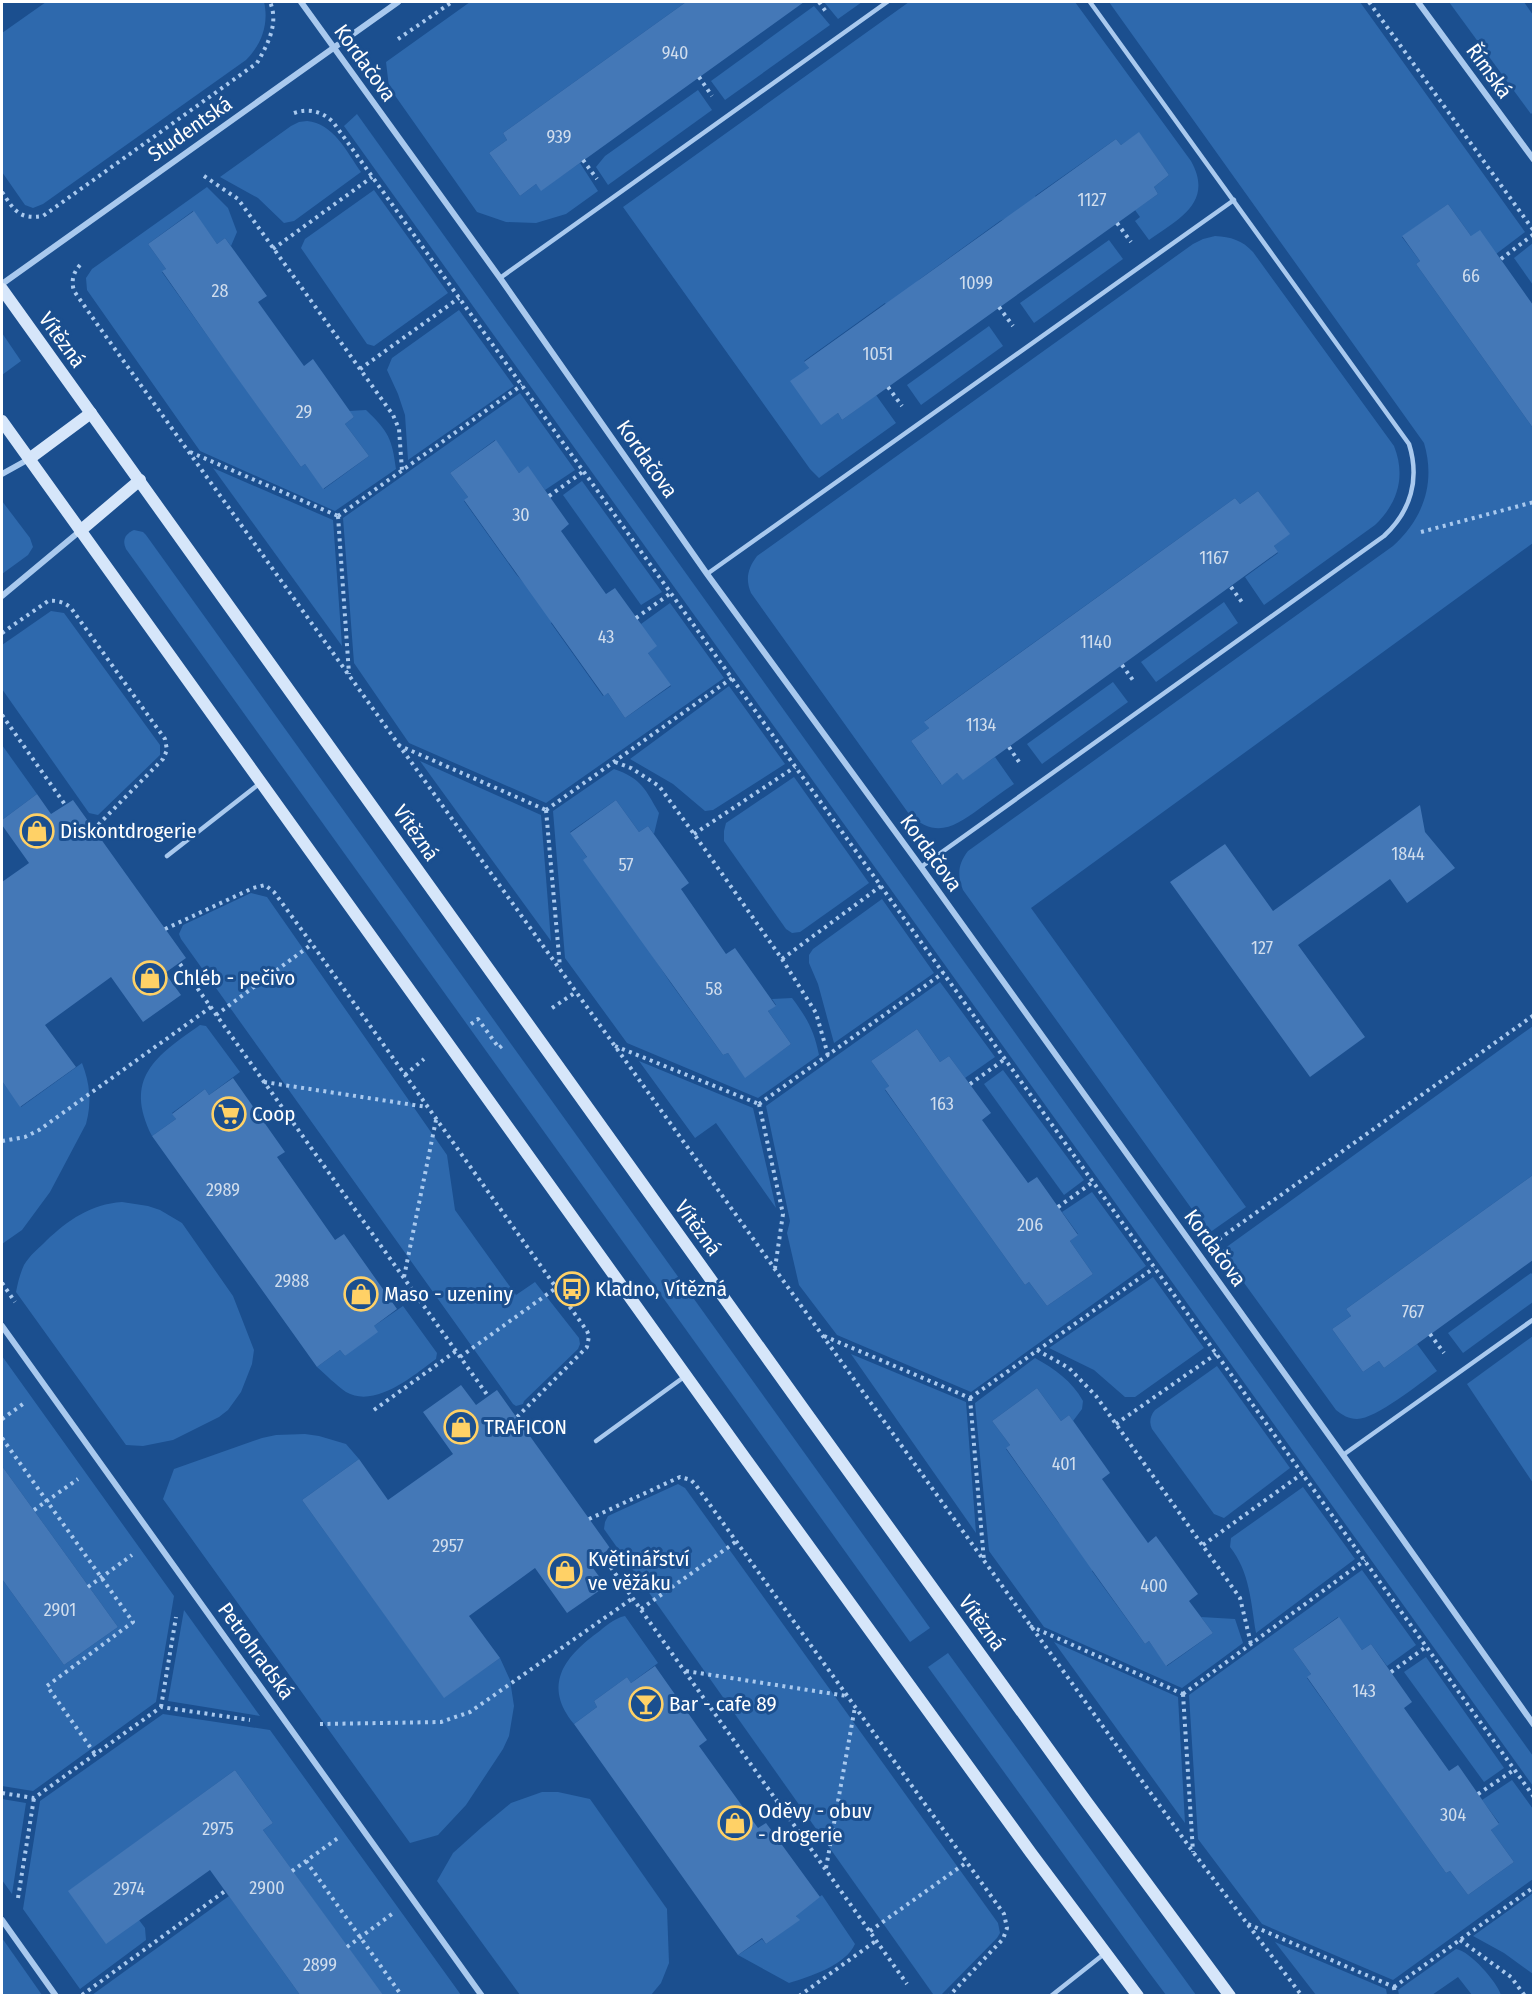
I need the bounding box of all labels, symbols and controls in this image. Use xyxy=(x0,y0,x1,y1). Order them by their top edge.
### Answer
street label: Kordačova xyxy=(328,19,402,107)
street label: Římská xyxy=(1460,38,1518,104)
house number: 940 xyxy=(662,42,688,64)
street label: Studentská xyxy=(143,91,237,167)
house number: 939 xyxy=(546,126,572,148)
house number: 1127 xyxy=(1078,189,1106,211)
house number: 66 xyxy=(1462,265,1480,287)
house number: 1099 xyxy=(959,272,993,294)
house number: 28 xyxy=(212,280,228,302)
street label: Vítězná xyxy=(33,307,91,373)
house number: 1051 xyxy=(863,343,893,365)
house number: 29 xyxy=(296,401,312,423)
street label: Kordačova xyxy=(611,415,683,503)
house number: 30 xyxy=(512,504,530,526)
house number: 1167 xyxy=(1199,547,1229,569)
house number: 43 xyxy=(598,626,614,648)
house number: 1140 xyxy=(1080,631,1112,653)
house number: 1134 xyxy=(966,714,997,736)
street label: Vítězná xyxy=(387,800,445,866)
street label: Kordačova xyxy=(894,809,968,897)
shop icon: Diskontdrogerie xyxy=(19,813,55,849)
place label: Diskontdrogerie xyxy=(60,818,197,844)
house number: 1844 xyxy=(1391,843,1425,865)
house number: 57 xyxy=(618,854,634,876)
house number: 127 xyxy=(1251,937,1273,959)
shop icon: Chléb - pečivo xyxy=(132,960,168,996)
place label: Chléb - pečivo xyxy=(173,965,295,991)
house number: 58 xyxy=(705,978,723,1000)
house number: 163 xyxy=(930,1093,954,1115)
supermarket icon: Coop xyxy=(211,1096,247,1132)
place label: Coop xyxy=(252,1101,296,1127)
house number: 2989 xyxy=(206,1179,240,1201)
street label: Vítězná xyxy=(669,1195,727,1261)
street label: Kordačova xyxy=(1178,1204,1252,1292)
house number: 206 xyxy=(1017,1214,1043,1236)
house number: 2988 xyxy=(275,1270,309,1292)
bus stop icon: Kladno, Vítězná xyxy=(554,1271,590,1307)
shop icon: Maso - uzeniny xyxy=(343,1276,379,1312)
place label: Kladno, Vítězná xyxy=(595,1276,727,1302)
place label: Maso - uzeniny xyxy=(384,1281,513,1307)
house number: 767 xyxy=(1402,1301,1424,1323)
shop icon: TRAFICON xyxy=(443,1409,479,1445)
place label: TRAFICON xyxy=(484,1414,567,1440)
house number: 401 xyxy=(1052,1453,1076,1475)
house number: 2957 xyxy=(432,1535,464,1557)
place label: Květinářství ve věžáku xyxy=(588,1546,690,1596)
shop icon: Květinářství ve věžáku xyxy=(547,1553,583,1589)
house number: 400 xyxy=(1140,1575,1168,1597)
street label: Vítězná xyxy=(953,1590,1011,1656)
street label: Petrohradská xyxy=(212,1597,300,1705)
house number: 2901 xyxy=(44,1599,76,1621)
house number: 143 xyxy=(1352,1680,1376,1702)
bar icon: Bar - cafe 89 xyxy=(628,1686,664,1722)
place label: Bar - cafe 89 xyxy=(669,1691,777,1717)
place label: Oděvy - obuv - drogerie xyxy=(758,1798,872,1848)
house number: 304 xyxy=(1440,1804,1466,1826)
shop icon: Oděvy - obuv - drogerie xyxy=(717,1805,753,1841)
house number: 2975 xyxy=(202,1818,234,1840)
house number: 2900 xyxy=(249,1877,285,1899)
house number: 2974 xyxy=(113,1878,145,1900)
house number: 2899 xyxy=(303,1954,337,1976)

